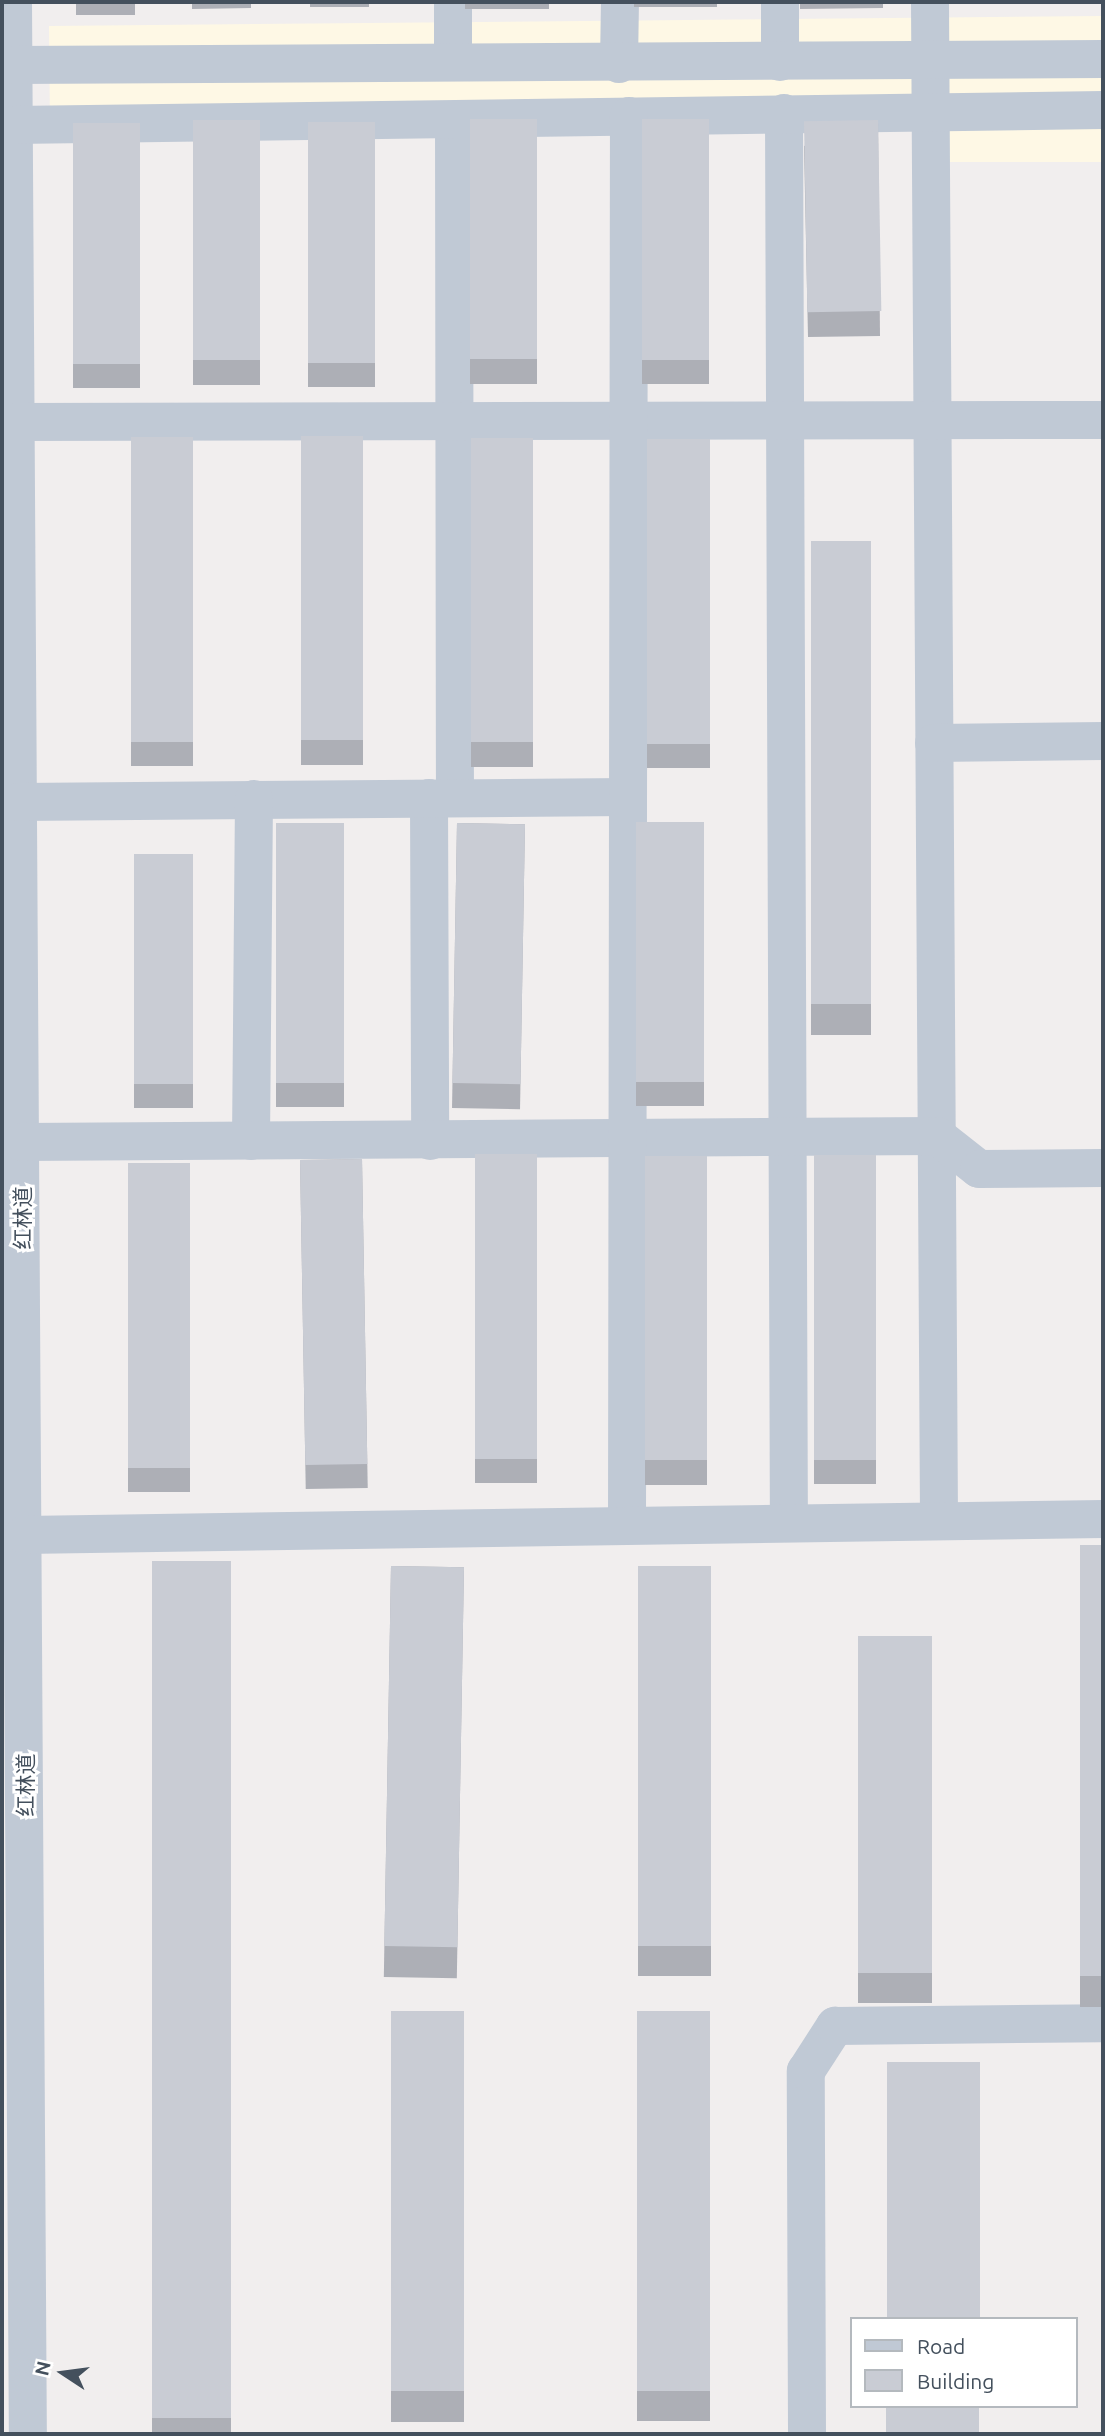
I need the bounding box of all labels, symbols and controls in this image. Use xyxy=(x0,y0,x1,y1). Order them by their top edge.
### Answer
street label: 红林道 xyxy=(9,1187,35,1249)
street label: 红林道 xyxy=(12,1754,38,1816)
legend xyxy=(850,2317,1077,2408)
text: Road xyxy=(917,2334,965,2358)
north arrow xyxy=(28,2338,98,2408)
text: N xyxy=(30,2359,55,2378)
text: Building xyxy=(917,2369,994,2393)

